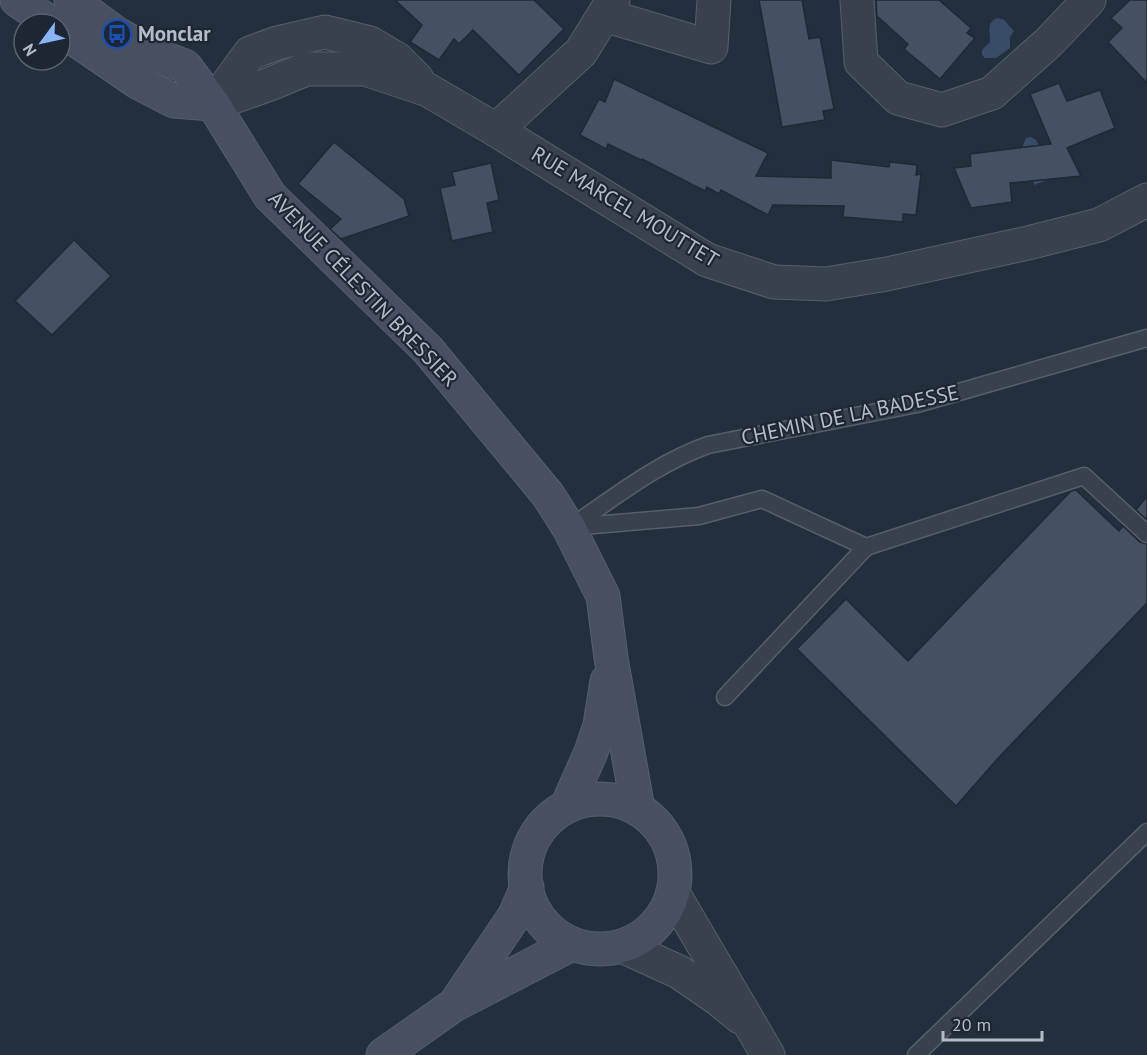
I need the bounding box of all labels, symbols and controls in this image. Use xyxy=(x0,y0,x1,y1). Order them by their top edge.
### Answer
north arrow xyxy=(12,12,72,72)
bus stop icon: Monclar xyxy=(101,18,133,50)
place label: Monclar xyxy=(138,20,211,47)
text: N xyxy=(18,40,41,60)
street label: RUE MARCEL MOUTTET xyxy=(527,140,724,273)
street label: AVENUE CÉLESTIN BRESSIER xyxy=(263,185,464,392)
street label: CHEMIN DE LA BADESSE xyxy=(739,378,961,451)
scale bar xyxy=(943,1004,1042,1042)
text: 20 m xyxy=(952,1013,991,1036)

